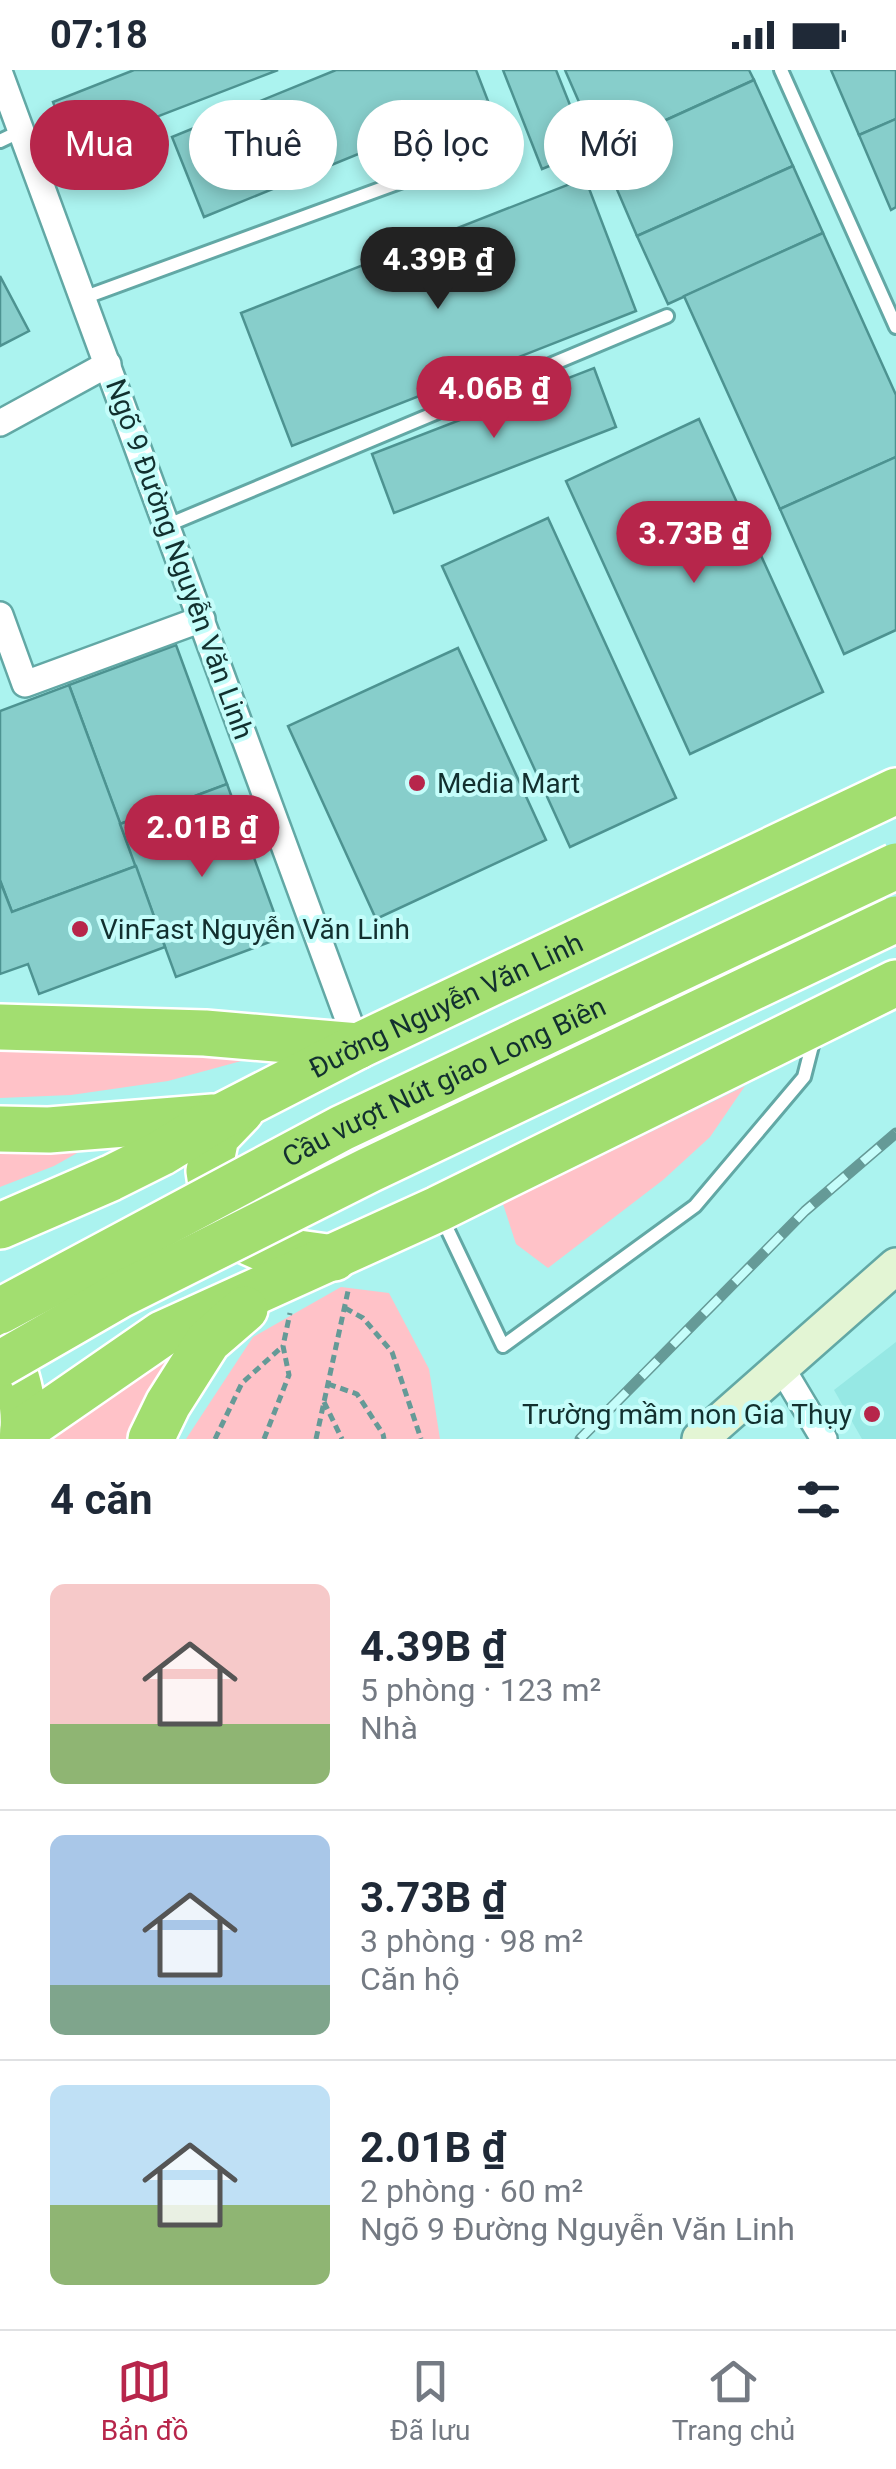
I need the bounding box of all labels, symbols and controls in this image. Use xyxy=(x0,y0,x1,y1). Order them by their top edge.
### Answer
text: 07:18 xyxy=(50,13,148,57)
chip: Mua xyxy=(30,100,169,190)
chip: Thuê xyxy=(189,100,337,190)
chip: Bộ lọc xyxy=(357,100,524,190)
chip: Mới xyxy=(544,100,673,190)
pin: 4.39B ₫ xyxy=(346,227,530,312)
text: 4.39B ₫ xyxy=(382,240,494,278)
pin: 4.06B ₫ xyxy=(402,356,586,441)
text: 4.06B ₫ xyxy=(438,369,550,407)
street label: Ngõ 9 Đường Nguyễn Văn Linh xyxy=(99,375,260,744)
pin: 3.73B ₫ xyxy=(602,501,786,586)
text: 3.73B ₫ xyxy=(638,514,750,552)
place label: Media Mart xyxy=(437,767,580,800)
marker: Media Mart xyxy=(406,772,428,794)
pin: 2.01B ₫ xyxy=(110,795,294,880)
text: 2.01B ₫ xyxy=(146,808,258,846)
place label: VinFast Nguyễn Văn Linh xyxy=(100,913,410,946)
marker: VinFast Nguyễn Văn Linh xyxy=(69,918,91,940)
street label: Đường Nguyễn Văn Linh xyxy=(304,926,588,1085)
street label: Cầu vượt Nút giao Long Biên xyxy=(277,990,611,1174)
place label: Trường mầm non Gia Thụy xyxy=(522,1398,852,1431)
marker: Trường mầm non Gia Thụy xyxy=(861,1403,883,1425)
icon: filters xyxy=(791,1472,846,1527)
text: 4 căn xyxy=(50,1475,152,1524)
text: 4.39B ₫ xyxy=(360,1622,506,1671)
icon: home xyxy=(130,1624,250,1744)
text: 5 phòng · 123 m² xyxy=(360,1671,601,1709)
text: Nhà xyxy=(360,1709,418,1747)
text: 3.73B ₫ xyxy=(360,1873,506,1922)
icon: home xyxy=(130,1875,250,1995)
text: 3 phòng · 98 m² xyxy=(360,1922,583,1960)
text: Căn hộ xyxy=(360,1960,460,1998)
text: 2.01B ₫ xyxy=(360,2123,506,2172)
icon: home xyxy=(130,2125,250,2245)
text: 2 phòng · 60 m² xyxy=(360,2172,583,2210)
text: Ngõ 9 Đường Nguyễn Văn Linh xyxy=(360,2210,795,2248)
tab: Bản đồ xyxy=(101,2354,188,2447)
tab: Đã lưu xyxy=(390,2354,470,2447)
tab: Trang chủ xyxy=(672,2354,795,2447)

